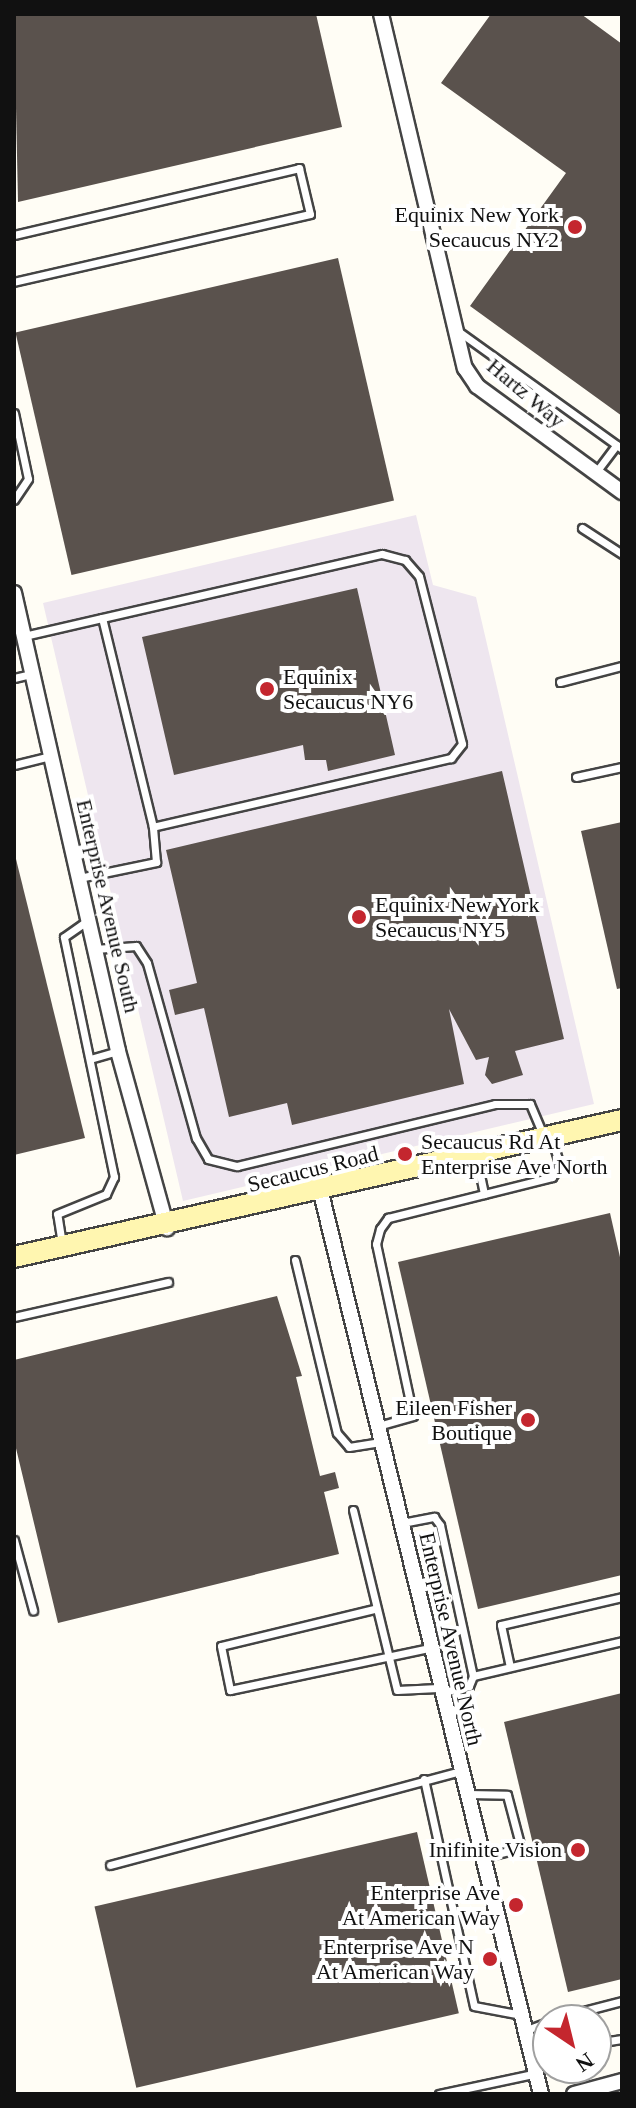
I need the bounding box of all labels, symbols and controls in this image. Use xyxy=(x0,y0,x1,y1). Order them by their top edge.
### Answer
place label: Equinix New York Secaucus NY2 xyxy=(394,201,559,252)
marker: Equinix New York Secaucus NY2 xyxy=(566,218,584,236)
street label: Hartz Way xyxy=(481,353,571,433)
place label: Equinix Secaucus NY6 xyxy=(283,663,413,714)
marker: Equinix Secaucus NY6 xyxy=(258,680,276,698)
street label: Enterprise Avenue South xyxy=(70,796,146,1016)
place label: Equinix New York Secaucus NY5 xyxy=(375,891,540,942)
marker: Equinix New York Secaucus NY5 xyxy=(350,908,368,926)
place label: Secaucus Rd At Enterprise Ave North xyxy=(421,1128,609,1180)
street label: Secaucus Road xyxy=(245,1140,381,1198)
marker: Secaucus Rd At Enterprise Ave North xyxy=(396,1145,414,1163)
place label: Eileen Fisher Boutique xyxy=(395,1394,512,1446)
marker: Eileen Fisher Boutique xyxy=(519,1411,537,1429)
street label: Enterprise Avenue North xyxy=(413,1529,489,1749)
place label: Inifinite Vision xyxy=(428,1837,562,1863)
marker: Inifinite Vision xyxy=(569,1841,587,1859)
place label: Enterprise Ave At American Way xyxy=(340,1879,500,1930)
marker: Enterprise Ave At American Way xyxy=(507,1896,525,1914)
place label: Enterprise Ave N At American Way xyxy=(314,1933,474,1984)
marker: Enterprise Ave N At American Way xyxy=(481,1950,499,1968)
north arrow xyxy=(532,2004,612,2084)
text: N xyxy=(571,2048,599,2077)

